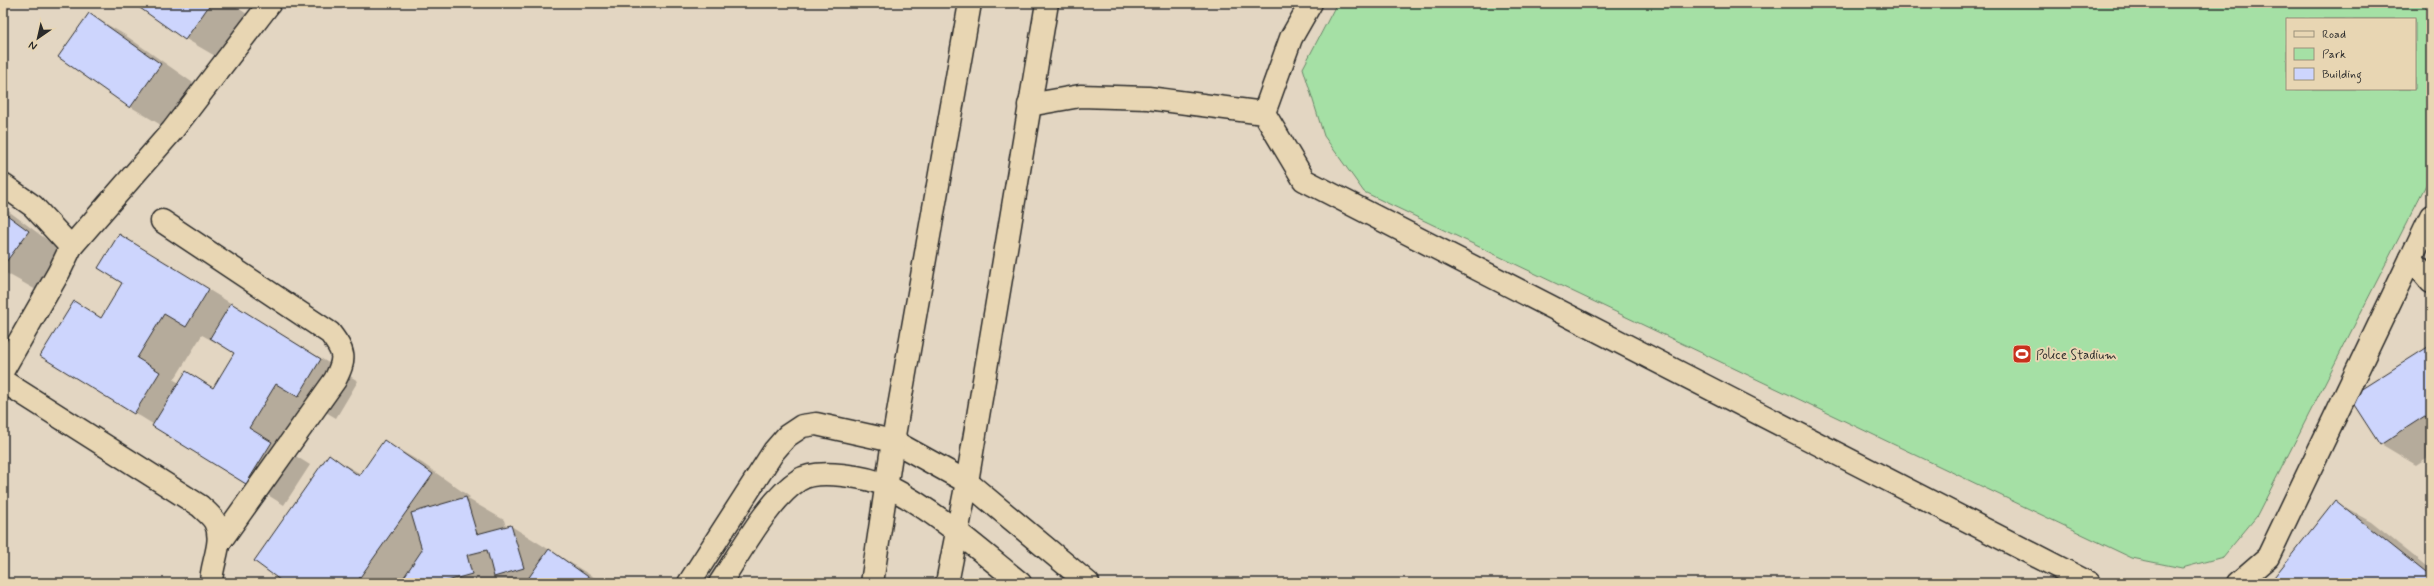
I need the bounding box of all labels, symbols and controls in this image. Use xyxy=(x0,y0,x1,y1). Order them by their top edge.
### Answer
north arrow xyxy=(18,18,58,58)
legend xyxy=(2286,18,2416,90)
text: Road xyxy=(2322,27,2346,43)
text: N xyxy=(26,38,40,53)
text: Park xyxy=(2322,47,2346,63)
text: Building xyxy=(2322,67,2362,84)
sports icon: Police Stadium xyxy=(2011,343,2033,365)
place label: Police Stadium xyxy=(2036,347,2117,364)

